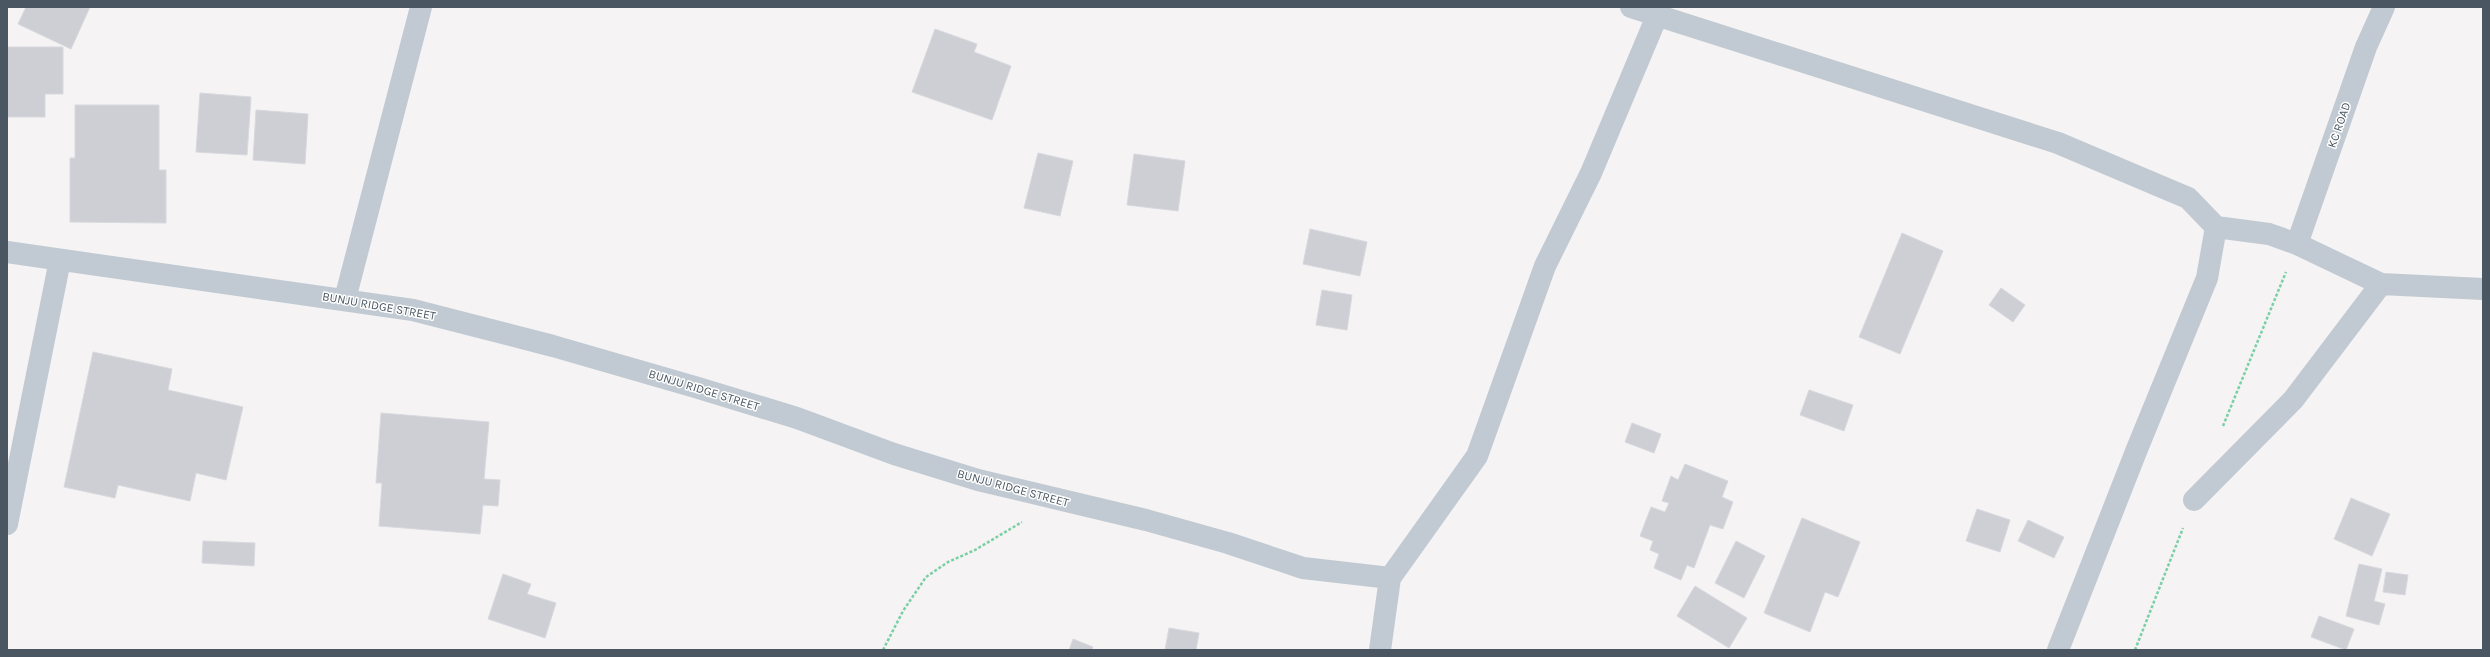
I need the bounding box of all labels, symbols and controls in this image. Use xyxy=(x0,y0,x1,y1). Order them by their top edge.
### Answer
street label: KC ROAD xyxy=(2325,100,2353,150)
street label: BUNJU RIDGE STREET xyxy=(321,289,437,323)
street label: BUNJU RIDGE STREET xyxy=(647,366,761,414)
street label: BUNJU RIDGE STREET xyxy=(956,466,1070,510)

